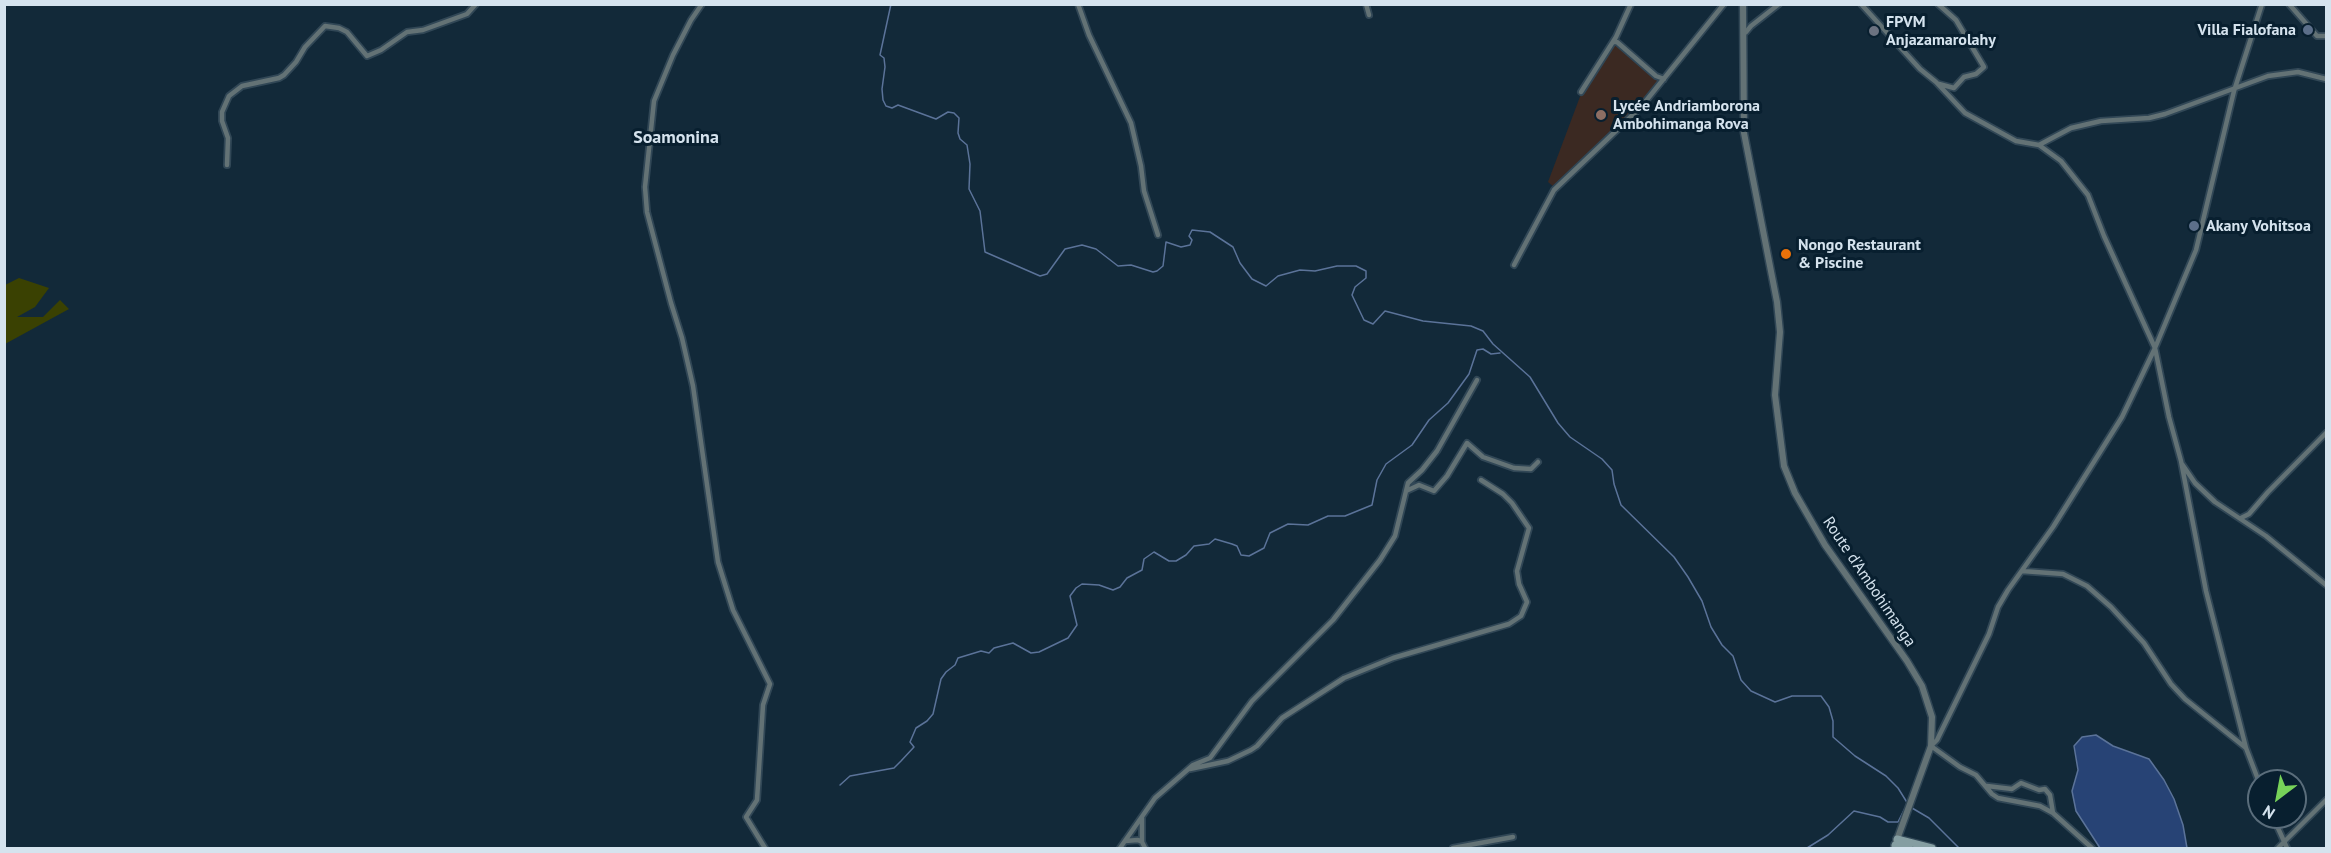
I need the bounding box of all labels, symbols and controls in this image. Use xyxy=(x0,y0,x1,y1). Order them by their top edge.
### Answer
place label: FPVM Anjazamarolahy xyxy=(1886,12,1996,50)
place label: Villa Fialofana xyxy=(2197,20,2296,40)
marker: Villa Fialofana xyxy=(2301,23,2315,37)
marker: FPVM Anjazamarolahy xyxy=(1867,24,1881,38)
place label: Lycée Andriamborona Ambohimanga Rova xyxy=(1613,96,1760,134)
marker: Lycée Andriamborona Ambohimanga Rova xyxy=(1594,108,1608,122)
district label: Soamonina xyxy=(633,127,719,149)
place label: Akany Vohitsoa xyxy=(2206,216,2311,236)
marker: Akany Vohitsoa xyxy=(2187,219,2201,233)
place label: Nongo Restaurant & Piscine xyxy=(1798,235,1921,273)
marker: Nongo Restaurant & Piscine xyxy=(1779,247,1793,261)
street label: Route d'Ambohimanga xyxy=(1818,513,1920,651)
north arrow xyxy=(2247,769,2307,829)
text: N xyxy=(2259,801,2278,824)

